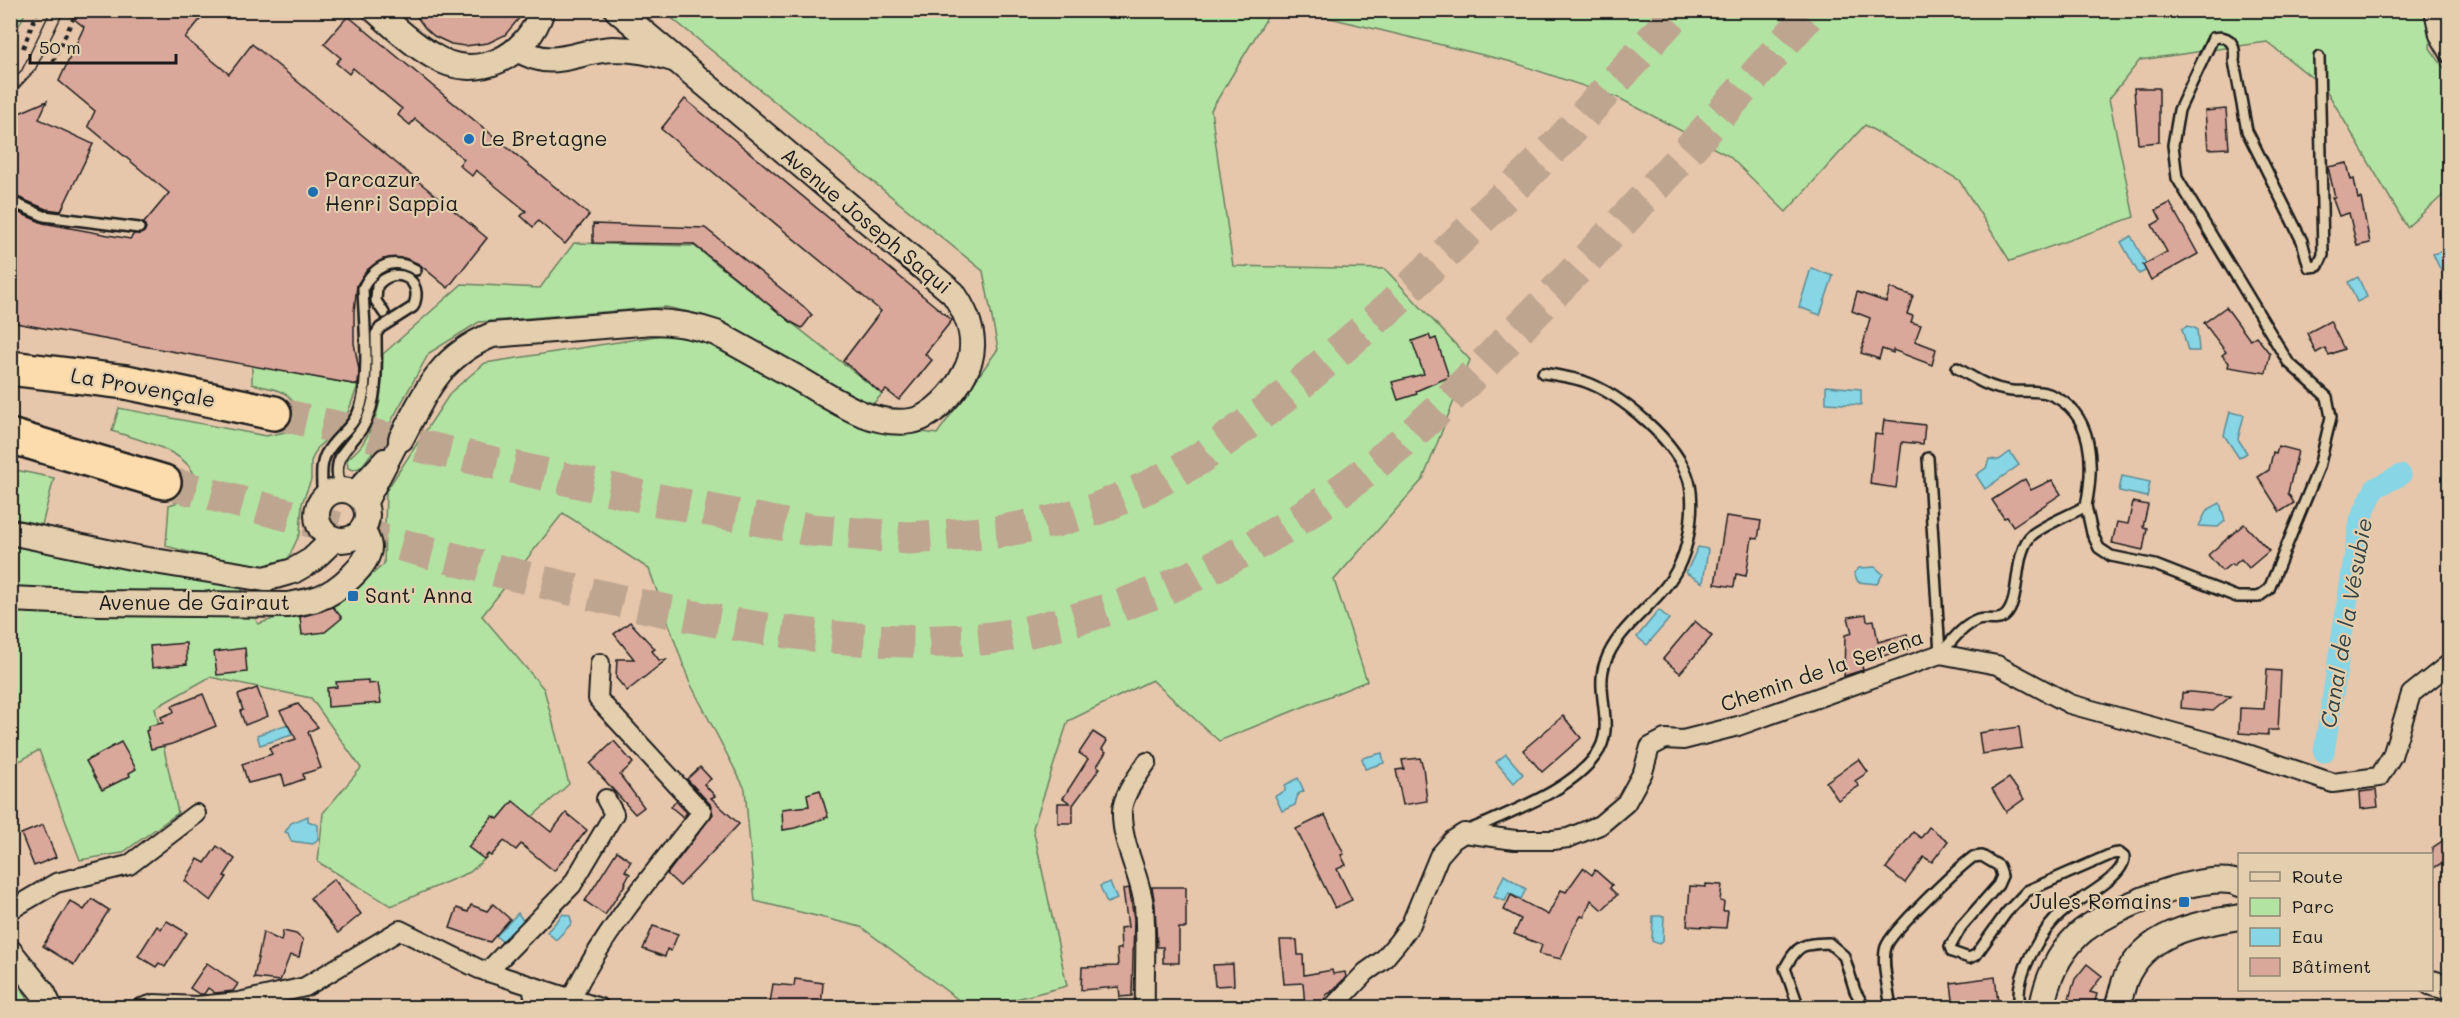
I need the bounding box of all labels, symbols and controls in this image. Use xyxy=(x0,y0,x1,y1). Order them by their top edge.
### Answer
scale bar xyxy=(30,27,176,65)
text: 50 m xyxy=(39,35,81,59)
place label: Le Bretagne xyxy=(481,124,607,151)
marker: Le Bretagne xyxy=(462,132,476,146)
street label: Avenue Joseph Saqui xyxy=(776,141,958,299)
place label: Parcazur Henri Sappia xyxy=(325,165,459,216)
marker: Parcazur Henri Sappia xyxy=(306,185,320,199)
street label: La Provençale xyxy=(69,361,218,413)
water label: Canal de la Vésubie xyxy=(2313,516,2378,730)
place label: Sant' Anna xyxy=(365,581,473,608)
street label: Avenue de Gairaut xyxy=(98,588,290,615)
marker: Sant' Anna xyxy=(346,589,360,603)
street label: Chemin de la Serena xyxy=(1717,622,1926,717)
legend xyxy=(2238,853,2433,991)
text: Route xyxy=(2292,864,2343,888)
place label: Jules Romains xyxy=(2030,887,2172,914)
text: Parc xyxy=(2292,894,2334,918)
marker: Jules Romains xyxy=(2177,895,2191,909)
text: Eau xyxy=(2292,924,2323,948)
text: Bâtiment xyxy=(2292,954,2371,978)

